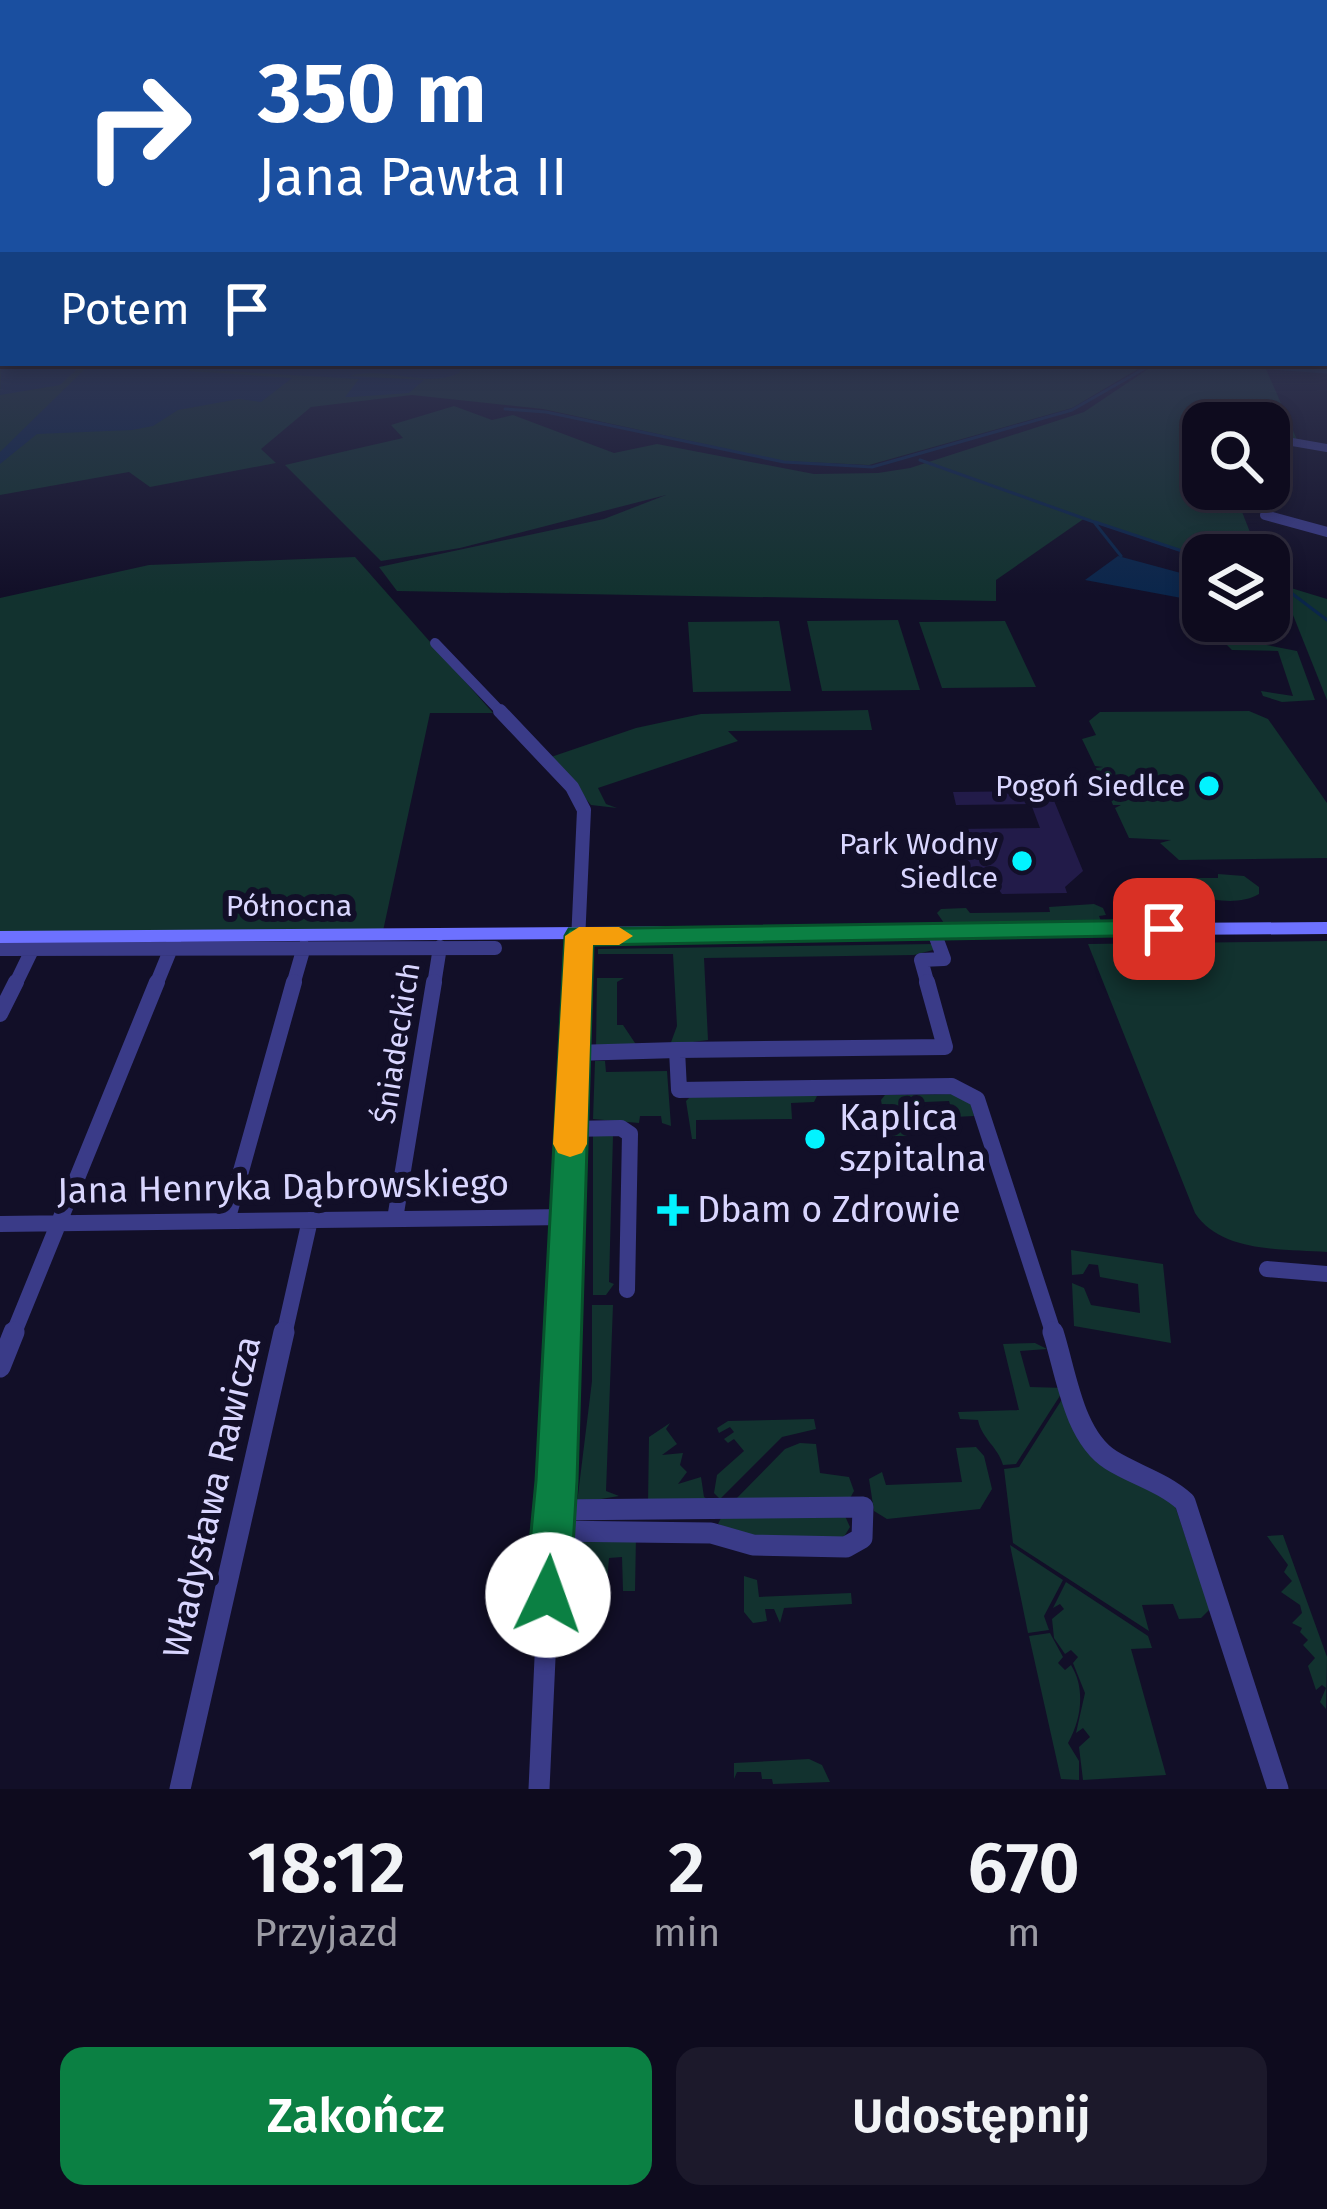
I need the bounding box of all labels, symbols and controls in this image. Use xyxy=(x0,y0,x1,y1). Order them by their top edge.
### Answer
text: 350 m xyxy=(258,43,487,144)
icon: right xyxy=(60,48,216,204)
text: Jana Pawła II xyxy=(258,145,567,209)
icon: arrive xyxy=(214,276,280,342)
text: Potem xyxy=(60,282,190,336)
map controls xyxy=(1182,402,1290,642)
button: search xyxy=(1182,402,1290,510)
button: layers xyxy=(1182,534,1290,642)
place label: Pogoń Siedlce xyxy=(995,768,1185,804)
marker: Pogoń Siedlce xyxy=(1196,773,1222,799)
place label: Park Wodny Siedlce xyxy=(839,826,998,896)
marker: Park Wodny Siedlce xyxy=(1009,848,1035,874)
pin xyxy=(1113,878,1215,980)
street label: Północna xyxy=(226,888,352,924)
icon: arrive xyxy=(1131,896,1197,962)
street label: Śniadeckich xyxy=(366,960,428,1126)
place label: Kaplica szpitalna xyxy=(839,1096,986,1181)
marker: Kaplica szpitalna xyxy=(802,1126,828,1152)
street label: Jana Henryka Dąbrowskiego xyxy=(57,1161,509,1213)
place label: Dbam o Zdrowie xyxy=(697,1188,961,1232)
marker: Dbam o Zdrowie xyxy=(660,1197,686,1223)
street label: Władysława Rawicza xyxy=(154,1332,270,1662)
position arrow xyxy=(485,1532,611,1658)
text: 18:12 xyxy=(247,1825,406,1911)
text: 2 xyxy=(668,1825,705,1911)
text: 670 xyxy=(967,1825,1080,1911)
text: Przyjazd xyxy=(254,1910,399,1956)
text: min xyxy=(653,1910,720,1956)
text: m xyxy=(1007,1910,1040,1956)
button: Zakończ xyxy=(60,2047,652,2185)
button: Udostępnij xyxy=(676,2047,1267,2185)

